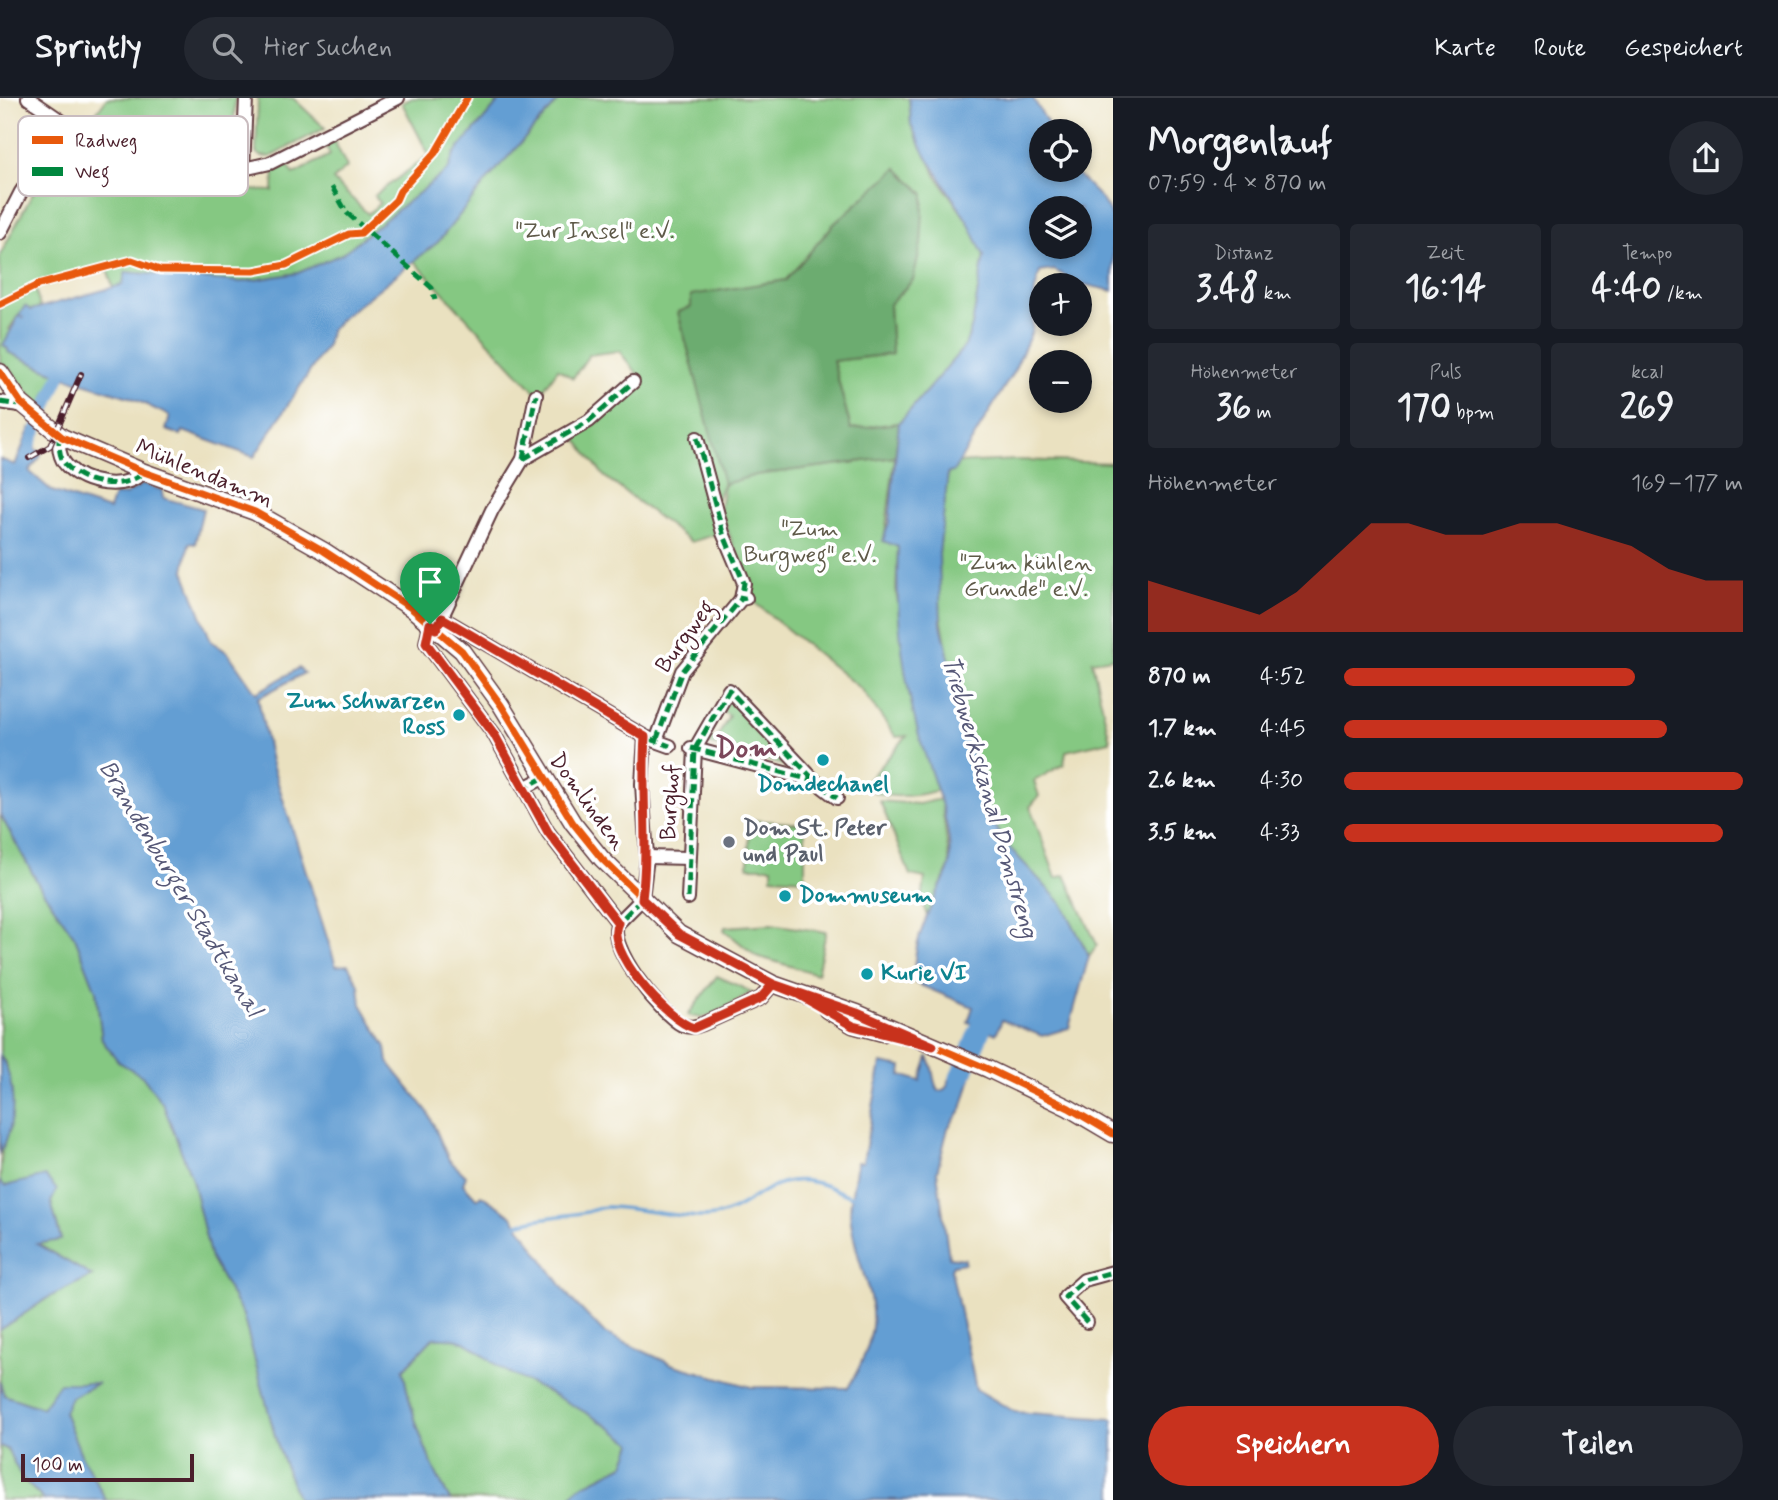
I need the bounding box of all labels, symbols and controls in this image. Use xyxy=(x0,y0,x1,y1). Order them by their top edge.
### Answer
search box xyxy=(184,17,674,80)
text: Sprintly xyxy=(35,26,142,70)
icon: search xyxy=(208,29,246,67)
text: Hier suchen xyxy=(264,31,392,65)
text: Karte xyxy=(1434,33,1496,64)
text: Route xyxy=(1534,33,1586,64)
text: Gespeichert xyxy=(1624,33,1743,64)
legend xyxy=(18,116,248,196)
text: Morgenlauf xyxy=(1148,118,1332,167)
map controls xyxy=(1029,119,1092,413)
button: locate xyxy=(1029,119,1092,182)
button: share xyxy=(1669,121,1743,195)
text: Radweg xyxy=(75,129,137,155)
text: Weg xyxy=(75,160,110,188)
text: 07:59 · 4 × 870 m xyxy=(1148,169,1327,199)
button: layers xyxy=(1029,196,1092,259)
park label: "Zur Insel" e.V. xyxy=(515,217,675,247)
text: Distanz xyxy=(1214,241,1274,266)
text: Zeit xyxy=(1426,241,1465,266)
text: Tempo xyxy=(1622,241,1672,266)
text: 3.48 xyxy=(1196,266,1259,312)
text: 16:14 xyxy=(1405,266,1486,312)
text: 4:40 xyxy=(1592,266,1662,312)
button: + xyxy=(1029,273,1092,336)
text: km xyxy=(1259,281,1292,306)
text: /km xyxy=(1662,281,1703,306)
button: − xyxy=(1029,350,1092,413)
text: Höhenmeter xyxy=(1191,360,1297,385)
text: Puls xyxy=(1429,360,1462,385)
text: kcal xyxy=(1631,360,1663,385)
text: 36 xyxy=(1216,385,1251,431)
text: 170 xyxy=(1397,385,1451,431)
text: 269 xyxy=(1620,385,1675,431)
text: m xyxy=(1251,400,1272,425)
text: bpm xyxy=(1451,400,1494,425)
street label: Mühlendamm xyxy=(131,433,277,515)
text: Höhenmeter xyxy=(1148,469,1277,499)
text: 169–177 m xyxy=(1631,469,1743,499)
park label: "Zum Burgweg" e.V. xyxy=(743,515,877,573)
park label: "Zum kühlen Grunde" e.V. xyxy=(960,549,1092,605)
pin xyxy=(400,552,460,624)
icon: arrive xyxy=(411,563,449,601)
street label: Burgweg xyxy=(649,594,724,681)
water label: Triebwerkskanal Domstreng xyxy=(932,652,1045,944)
text: 870 m xyxy=(1148,662,1211,692)
text: 4:52 xyxy=(1260,662,1305,692)
place label: Zum schwarzen Ross xyxy=(286,687,445,743)
marker: Zum schwarzen Ross xyxy=(451,707,467,723)
text: 1.7 km xyxy=(1148,714,1217,744)
text: 4:45 xyxy=(1260,714,1305,744)
district label: Dom xyxy=(715,729,777,768)
street label: Domlinden xyxy=(541,747,633,857)
marker: Domdechanel xyxy=(815,752,831,768)
water label: Brandenburger Stadtkanal xyxy=(89,755,270,1026)
street label: Burghof xyxy=(654,763,690,841)
text: 2.6 km xyxy=(1148,766,1216,796)
text: 4:30 xyxy=(1260,766,1303,796)
place label: Domdechanel xyxy=(757,770,889,800)
place label: Dom St. Peter und Paul xyxy=(743,814,888,870)
text: 3.5 km xyxy=(1148,818,1217,848)
text: 4:33 xyxy=(1260,818,1300,848)
marker: Dom St. Peter und Paul xyxy=(721,834,737,850)
place label: Dommuseum xyxy=(799,881,933,911)
marker: Dommuseum xyxy=(777,888,793,904)
place label: Kurie VI xyxy=(881,959,967,989)
marker: Kurie VI xyxy=(859,966,875,982)
button: Speichern xyxy=(1148,1406,1439,1486)
button: Teilen xyxy=(1453,1406,1743,1486)
scale bar xyxy=(21,1451,194,1483)
text: 100 m xyxy=(32,1453,83,1478)

